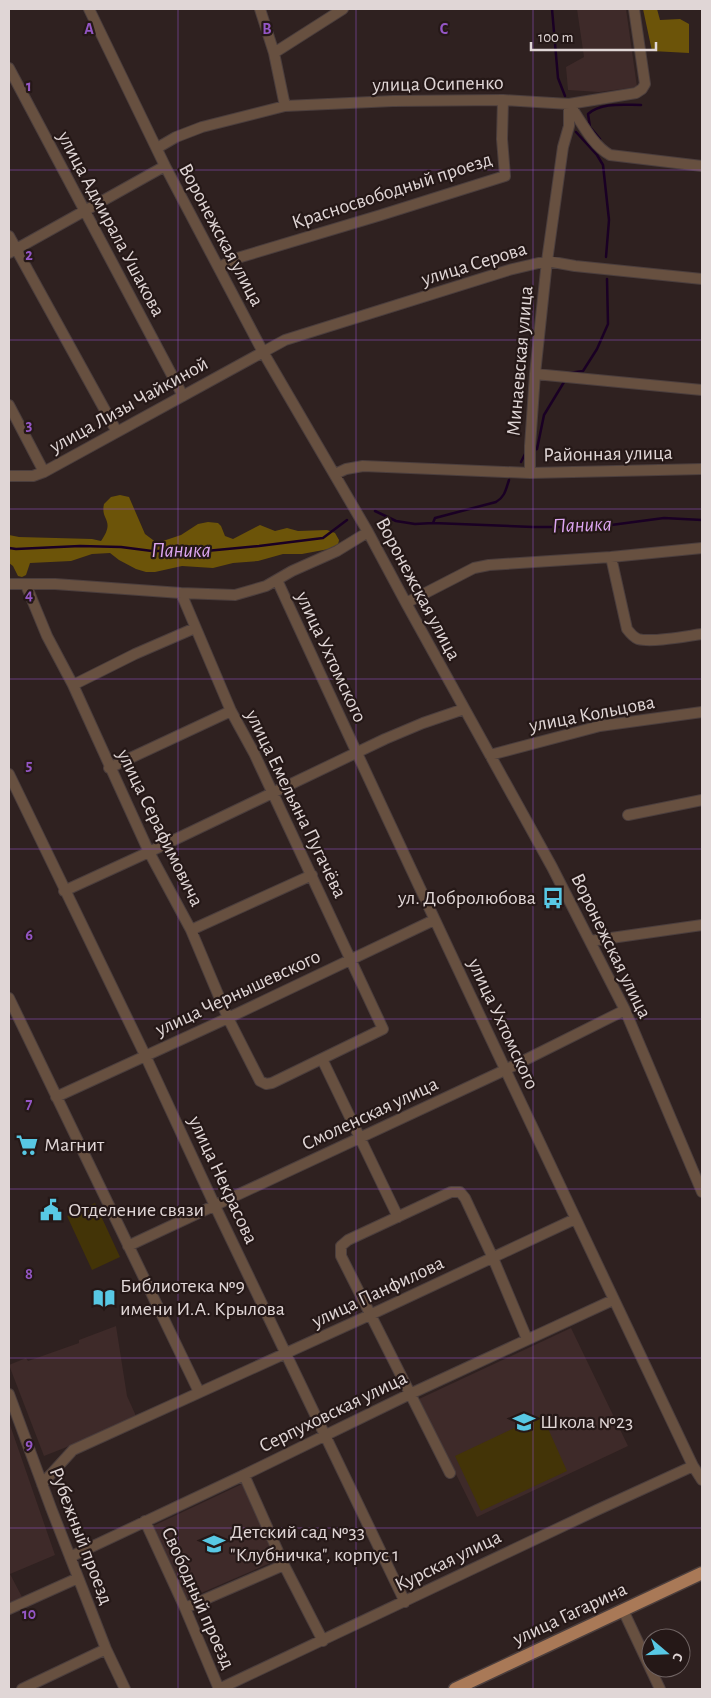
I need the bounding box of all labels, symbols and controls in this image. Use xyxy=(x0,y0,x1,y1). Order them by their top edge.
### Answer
scale bar xyxy=(531,20,656,52)
text: A xyxy=(84,21,94,37)
text: B xyxy=(262,21,272,37)
text: C xyxy=(440,21,449,37)
text: 100 m xyxy=(538,30,573,45)
street label: улица Осипенко xyxy=(371,73,504,95)
text: 1 xyxy=(26,78,32,94)
street label: улица Адмирала Ушакова xyxy=(53,127,168,320)
street label: Красносвободный проезд xyxy=(289,149,495,233)
street label: Воронежская улица xyxy=(175,160,267,310)
street label: улица Серова xyxy=(418,239,529,290)
text: 2 xyxy=(25,247,33,263)
street label: Минаевская улица xyxy=(503,285,537,437)
street label: улица Лизы Чайкиной xyxy=(46,353,212,457)
text: 3 xyxy=(26,417,33,433)
street label: Районная улица xyxy=(543,443,673,465)
water label: Паника xyxy=(552,513,612,537)
street label: Воронежская улица xyxy=(372,514,464,664)
water label: Паника xyxy=(151,540,211,561)
text: 4 xyxy=(25,587,33,603)
street label: улица Ухтомского xyxy=(292,588,370,725)
street label: улица Кольцова xyxy=(526,692,657,736)
street label: улица Емельяна Пугачёва xyxy=(241,706,350,901)
street label: улица Серафимовича xyxy=(113,745,207,910)
text: 5 xyxy=(26,757,33,773)
street label: Воронежская улица xyxy=(567,870,655,1022)
bus stop icon: ул. Добролюбова xyxy=(540,885,566,911)
place label: ул. Добролюбова xyxy=(397,888,536,908)
text: 6 xyxy=(25,927,33,943)
street label: улица Чернышевского xyxy=(152,946,323,1040)
street label: улица Ухтомского xyxy=(464,955,542,1092)
street label: Смоленская улица xyxy=(299,1074,441,1154)
text: 7 xyxy=(26,1096,33,1112)
street label: улица Некрасова xyxy=(184,1112,261,1247)
supermarket icon: Магнит xyxy=(14,1132,40,1158)
place label: Магнит xyxy=(44,1135,105,1155)
public building icon: Отделение связи xyxy=(38,1197,64,1223)
place label: Отделение связи xyxy=(68,1200,204,1220)
street label: улица Панфилова xyxy=(308,1253,447,1332)
text: 8 xyxy=(25,1266,33,1282)
place label: Библиотека №9 имени И.А. Крылова xyxy=(120,1276,285,1319)
library icon: Библиотека №9 имени И.А. Крылова xyxy=(91,1285,117,1311)
street label: Серпуховская улица xyxy=(256,1368,410,1456)
school or university icon: Школа №23 xyxy=(511,1409,537,1435)
place label: Школа №23 xyxy=(540,1412,633,1432)
text: 9 xyxy=(25,1436,33,1452)
street label: Рубежный проезд xyxy=(46,1465,116,1607)
place label: Детский сад №33 "Клубничка", корпус 1 xyxy=(230,1522,399,1565)
street label: Свободный проезд xyxy=(158,1524,238,1672)
street label: Курская улица xyxy=(392,1527,504,1595)
school or university icon: Детский сад №33 "Клубничка", корпус 1 xyxy=(201,1531,227,1557)
street label: улица Гагарина xyxy=(509,1579,630,1649)
text: 10 xyxy=(22,1606,36,1622)
north arrow xyxy=(641,1628,691,1678)
text: С xyxy=(669,1651,685,1663)

